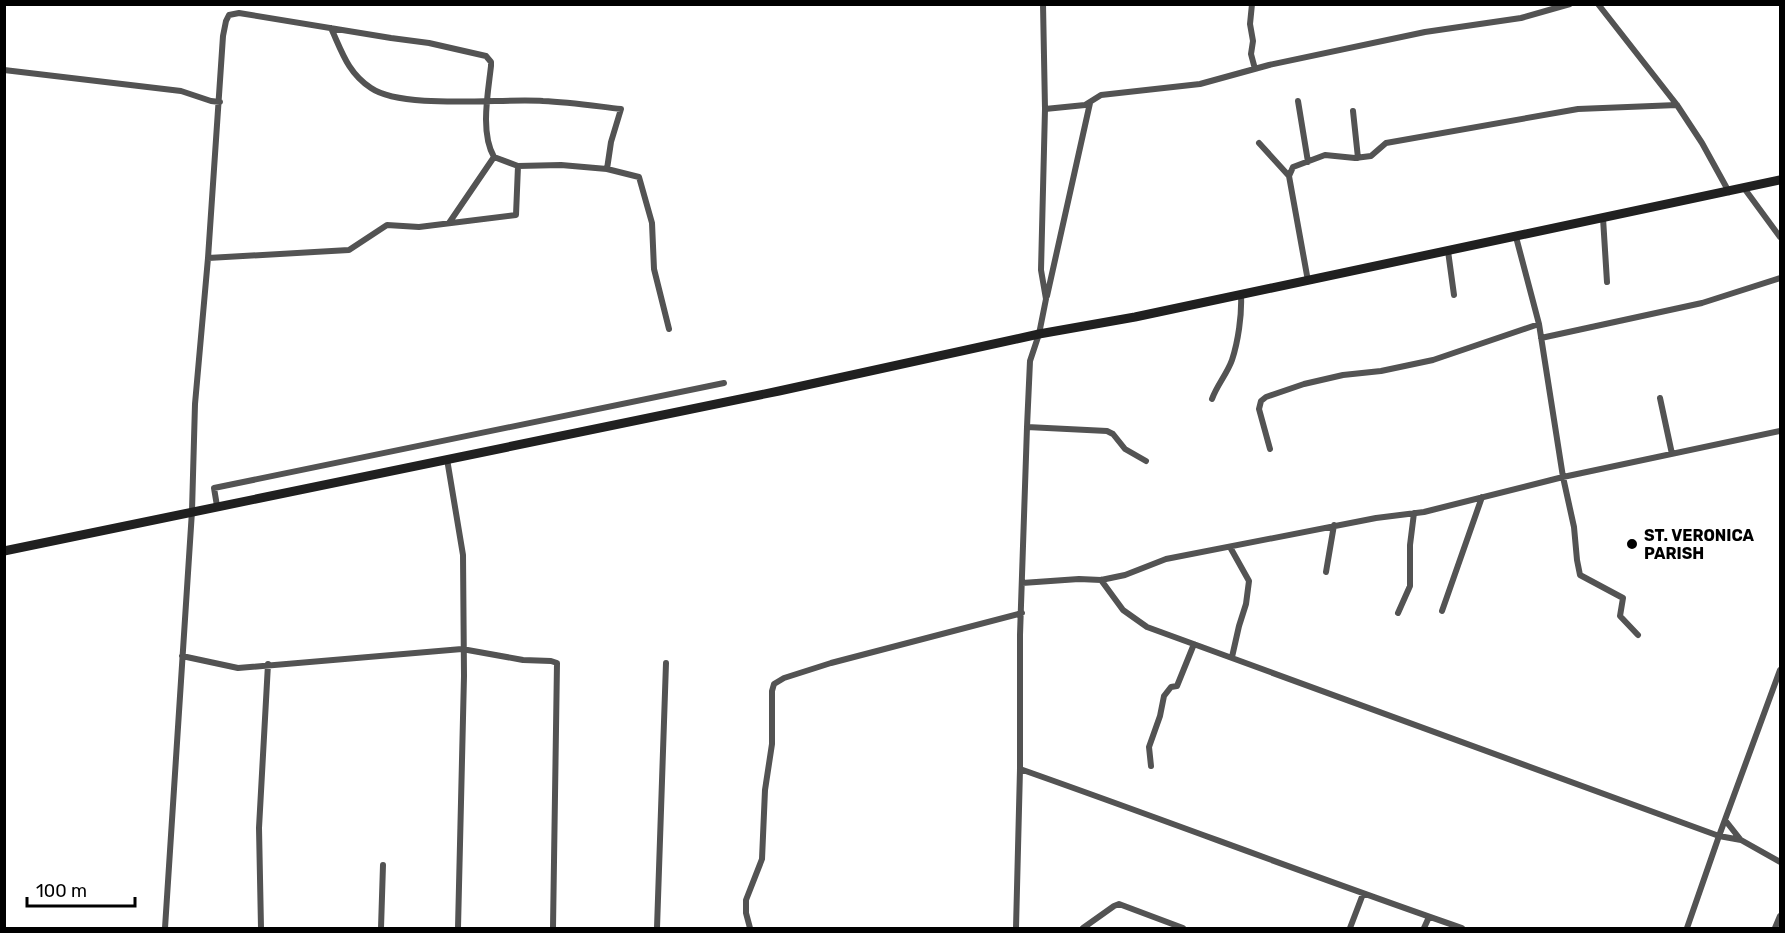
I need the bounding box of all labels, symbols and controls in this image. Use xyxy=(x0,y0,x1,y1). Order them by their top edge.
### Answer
place label: ST. VERONICA PARISH xyxy=(1644,526,1755,563)
marker: ST. VERONICA PARISH xyxy=(1625,537,1639,551)
scale bar xyxy=(27,870,135,908)
text: 100 m xyxy=(36,880,87,902)

